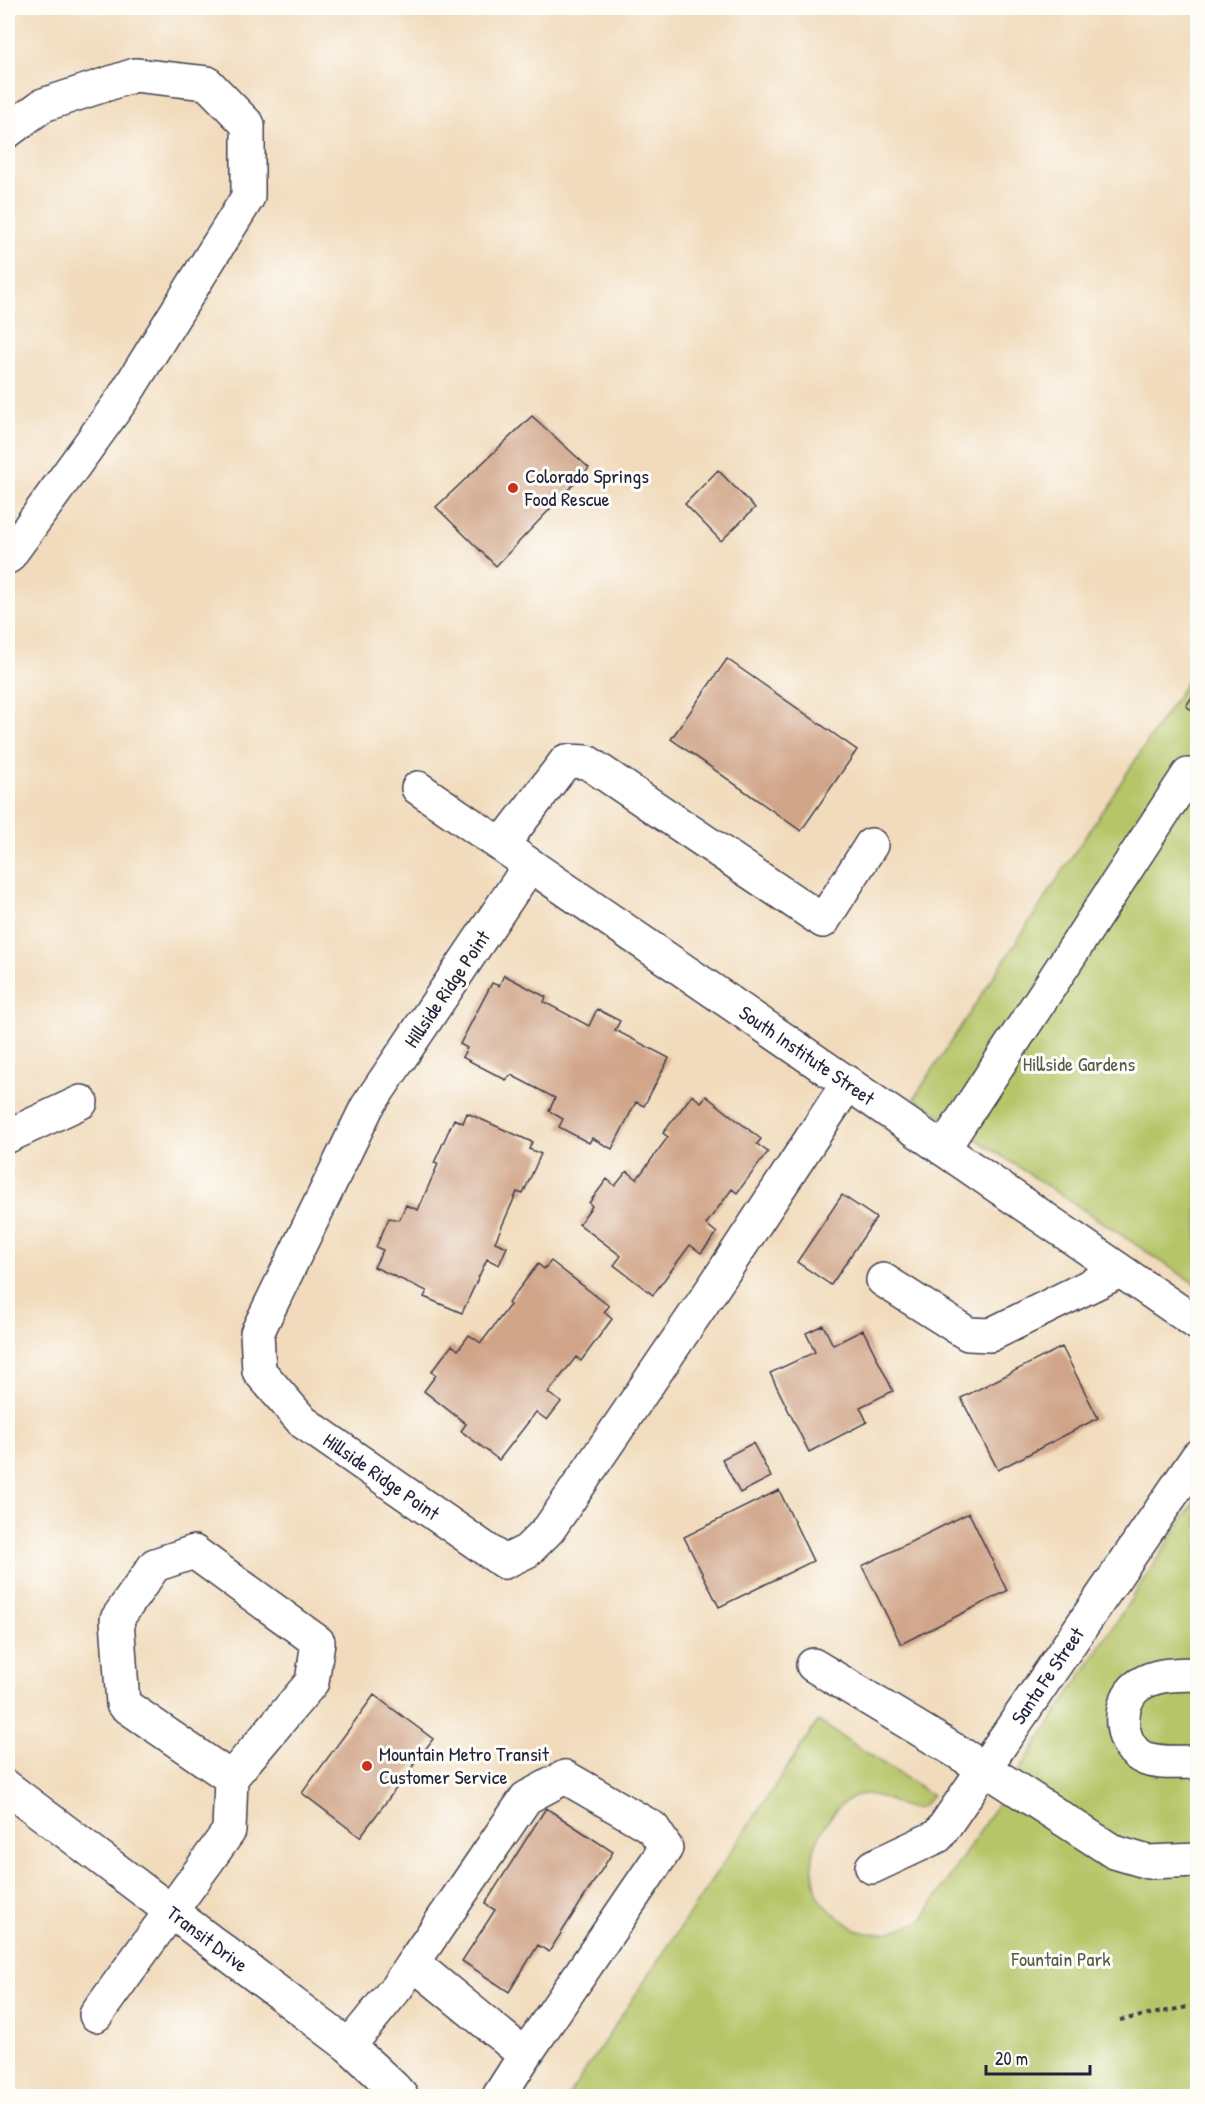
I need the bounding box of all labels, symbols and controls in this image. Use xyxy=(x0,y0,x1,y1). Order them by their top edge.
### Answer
place label: Colorado Springs Food Rescue xyxy=(524,462,649,512)
marker: Colorado Springs Food Rescue xyxy=(506,481,520,495)
street label: Hillside Ridge Point xyxy=(397,924,496,1053)
street label: South Institute Street xyxy=(734,999,881,1112)
park label: Hillside Gardens xyxy=(1023,1050,1136,1077)
street label: Hillside Ridge Point xyxy=(318,1426,446,1527)
street label: Santa Fe Street xyxy=(1004,1621,1091,1729)
place label: Mountain Metro Transit Customer Service xyxy=(379,1740,550,1790)
marker: Mountain Metro Transit Customer Service xyxy=(360,1759,374,1773)
street label: Transit Drive xyxy=(162,1899,254,1978)
park label: Fountain Park xyxy=(1011,1945,1110,1972)
scale bar xyxy=(986,2038,1090,2076)
text: 20 m xyxy=(995,2046,1028,2071)

